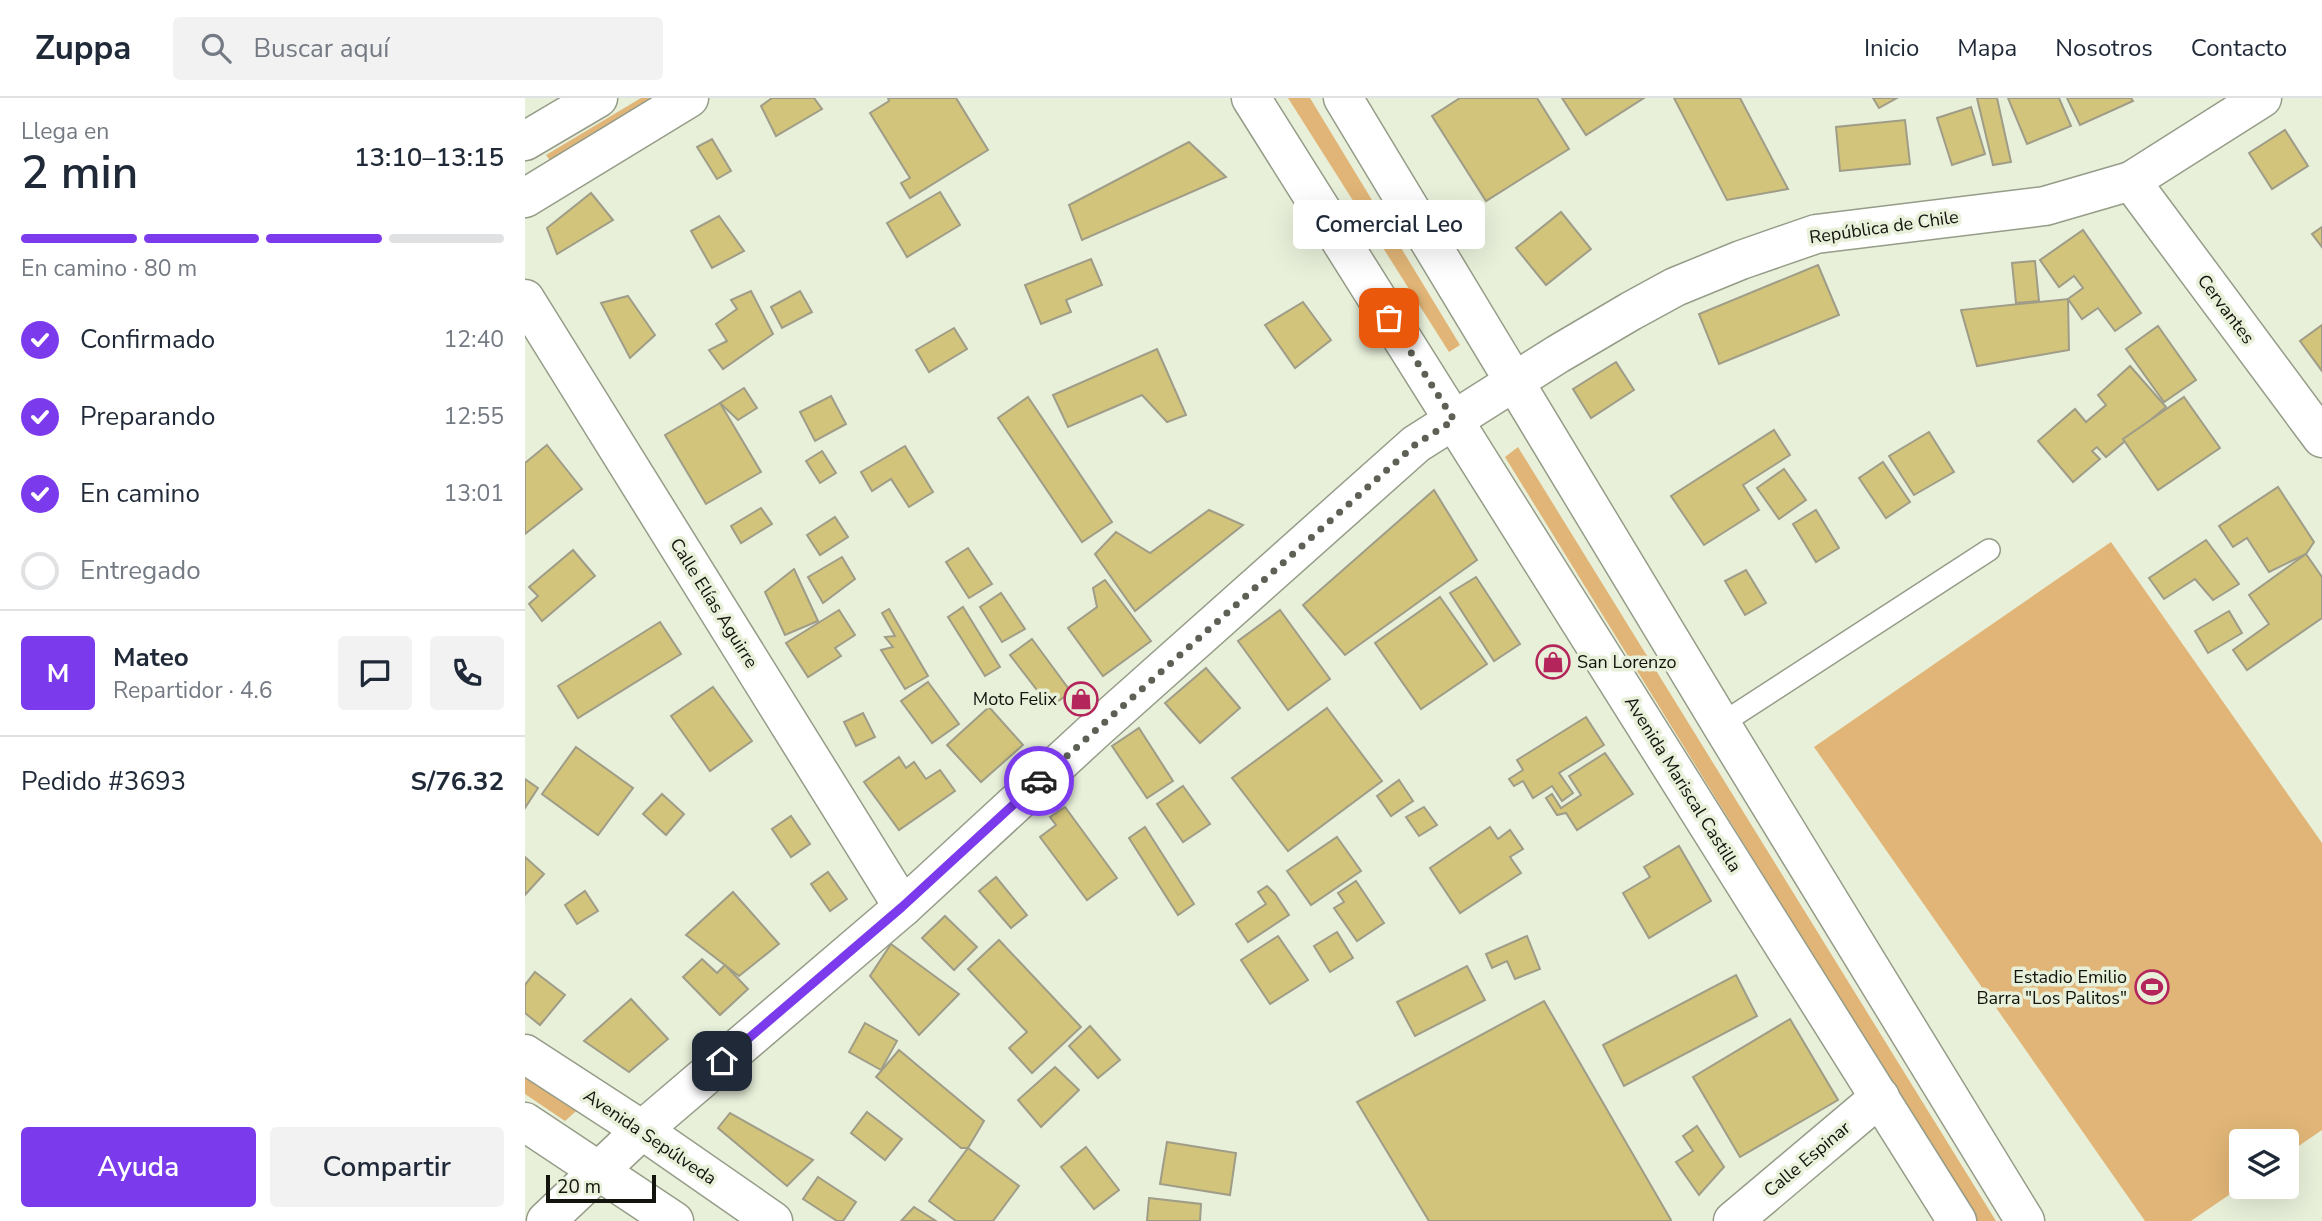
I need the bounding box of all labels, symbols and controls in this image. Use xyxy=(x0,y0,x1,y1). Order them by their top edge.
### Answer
search box xyxy=(173,17,663,80)
text: Zuppa xyxy=(35,26,131,71)
icon: search xyxy=(197,29,235,67)
text: Buscar aquí xyxy=(253,31,389,66)
text: Inicio xyxy=(1864,32,1919,64)
text: Mapa xyxy=(1957,32,2017,64)
text: Nosotros xyxy=(2055,32,2153,64)
text: Contacto xyxy=(2191,32,2287,64)
text: Llega en xyxy=(21,116,109,147)
text: 13:10–13:15 xyxy=(354,140,504,175)
text: 2 min xyxy=(21,141,138,204)
callout: Comercial Leo xyxy=(1293,199,1485,248)
street label: República de Chile xyxy=(1808,205,1960,249)
text: Comercial Leo xyxy=(1315,209,1463,240)
text: En camino · 80 m xyxy=(21,253,197,284)
street label: Cervantes xyxy=(2192,269,2260,349)
pin xyxy=(1359,288,1419,348)
icon: bag xyxy=(1370,299,1408,337)
icon: check xyxy=(21,321,59,359)
text: Confirmado xyxy=(80,322,215,357)
text: 12:40 xyxy=(444,324,504,355)
icon: check xyxy=(21,398,59,436)
text: Preparando xyxy=(80,399,215,434)
text: 12:55 xyxy=(444,401,504,432)
icon: check xyxy=(21,475,59,513)
text: En camino xyxy=(80,476,200,511)
text: 13:01 xyxy=(444,478,504,509)
street label: Calle Elías Aguirre xyxy=(664,533,764,673)
text: Entregado xyxy=(80,553,201,588)
button: chat xyxy=(338,636,412,710)
button: phone xyxy=(430,636,504,710)
text: Mateo xyxy=(113,640,189,675)
shop icon: San Lorenzo xyxy=(1534,643,1572,681)
place label: San Lorenzo xyxy=(1577,650,1676,674)
text: M xyxy=(47,656,69,691)
text: Repartidor · 4.6 xyxy=(113,675,273,706)
shop icon: Moto Felix xyxy=(1062,680,1100,718)
place label: Moto Felix xyxy=(973,687,1058,711)
street label: Avenida Mariscal Castilla xyxy=(1619,692,1747,876)
courier xyxy=(1004,746,1074,816)
icon: car xyxy=(1020,762,1058,800)
text: Pedido #3693 xyxy=(21,764,186,799)
text: S/76.32 xyxy=(410,764,504,799)
place label: Estadio Emilio Barra "Los Palitos" xyxy=(1976,965,2127,1010)
sports icon: Estadio Emilio Barra "Los Palitos" xyxy=(2133,968,2171,1006)
pin xyxy=(692,1031,752,1091)
icon: home xyxy=(703,1042,741,1080)
street label: Avenida Sepúlveda xyxy=(579,1084,721,1190)
street label: Calle Espinar xyxy=(1759,1115,1856,1202)
button: Ayuda xyxy=(21,1127,256,1207)
button: Compartir xyxy=(270,1127,504,1207)
map controls xyxy=(2229,1129,2299,1199)
button: layers xyxy=(2229,1129,2299,1199)
scale bar xyxy=(546,1172,656,1204)
text: 20 m xyxy=(557,1174,601,1200)

